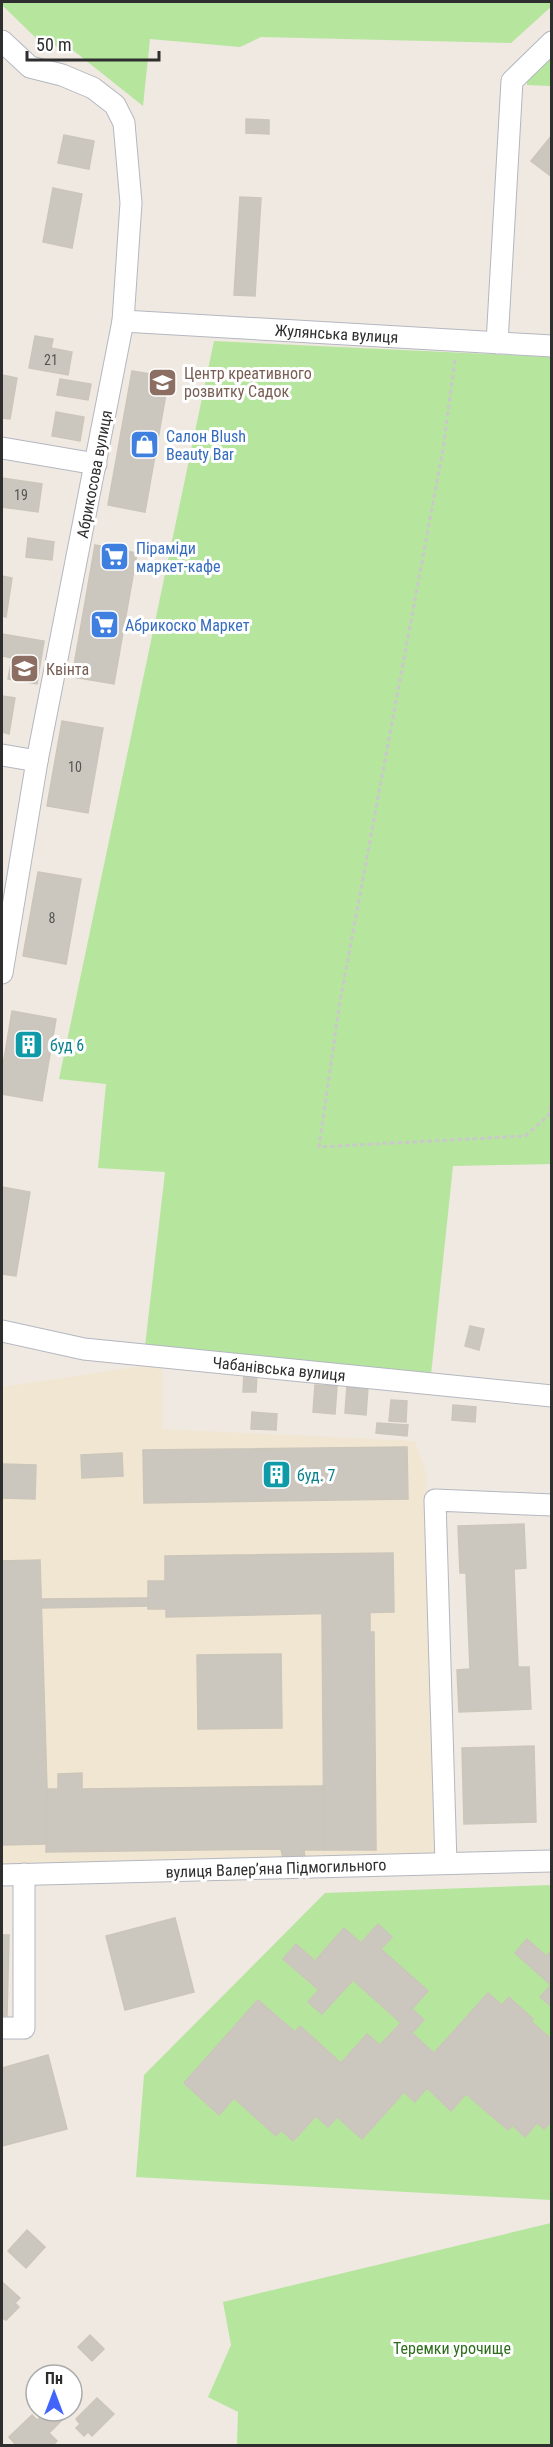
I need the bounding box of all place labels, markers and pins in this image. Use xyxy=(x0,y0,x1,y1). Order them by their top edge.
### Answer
place label: Центр креативного розвитку Садок xyxy=(184,364,312,401)
school or university icon: Центр креативного розвитку Садок xyxy=(147,366,179,398)
place label: Салон Blush Beauty Bar xyxy=(166,427,246,464)
shop icon: Салон Blush Beauty Bar xyxy=(129,429,161,461)
place label: Піраміди маркет-кафе xyxy=(136,539,221,576)
supermarket icon: Піраміди маркет-кафе xyxy=(99,541,131,573)
supermarket icon: Абрикоско Маркет xyxy=(88,609,120,641)
place label: Абрикоско Маркет xyxy=(125,616,250,635)
school or university icon: Квінта xyxy=(9,653,41,685)
place label: Квінта xyxy=(46,660,89,679)
building icon: буд 6 xyxy=(13,1029,45,1061)
place label: буд 6 xyxy=(50,1036,84,1055)
building icon: буд. 7 xyxy=(260,1459,292,1491)
place label: буд. 7 xyxy=(297,1466,335,1485)

